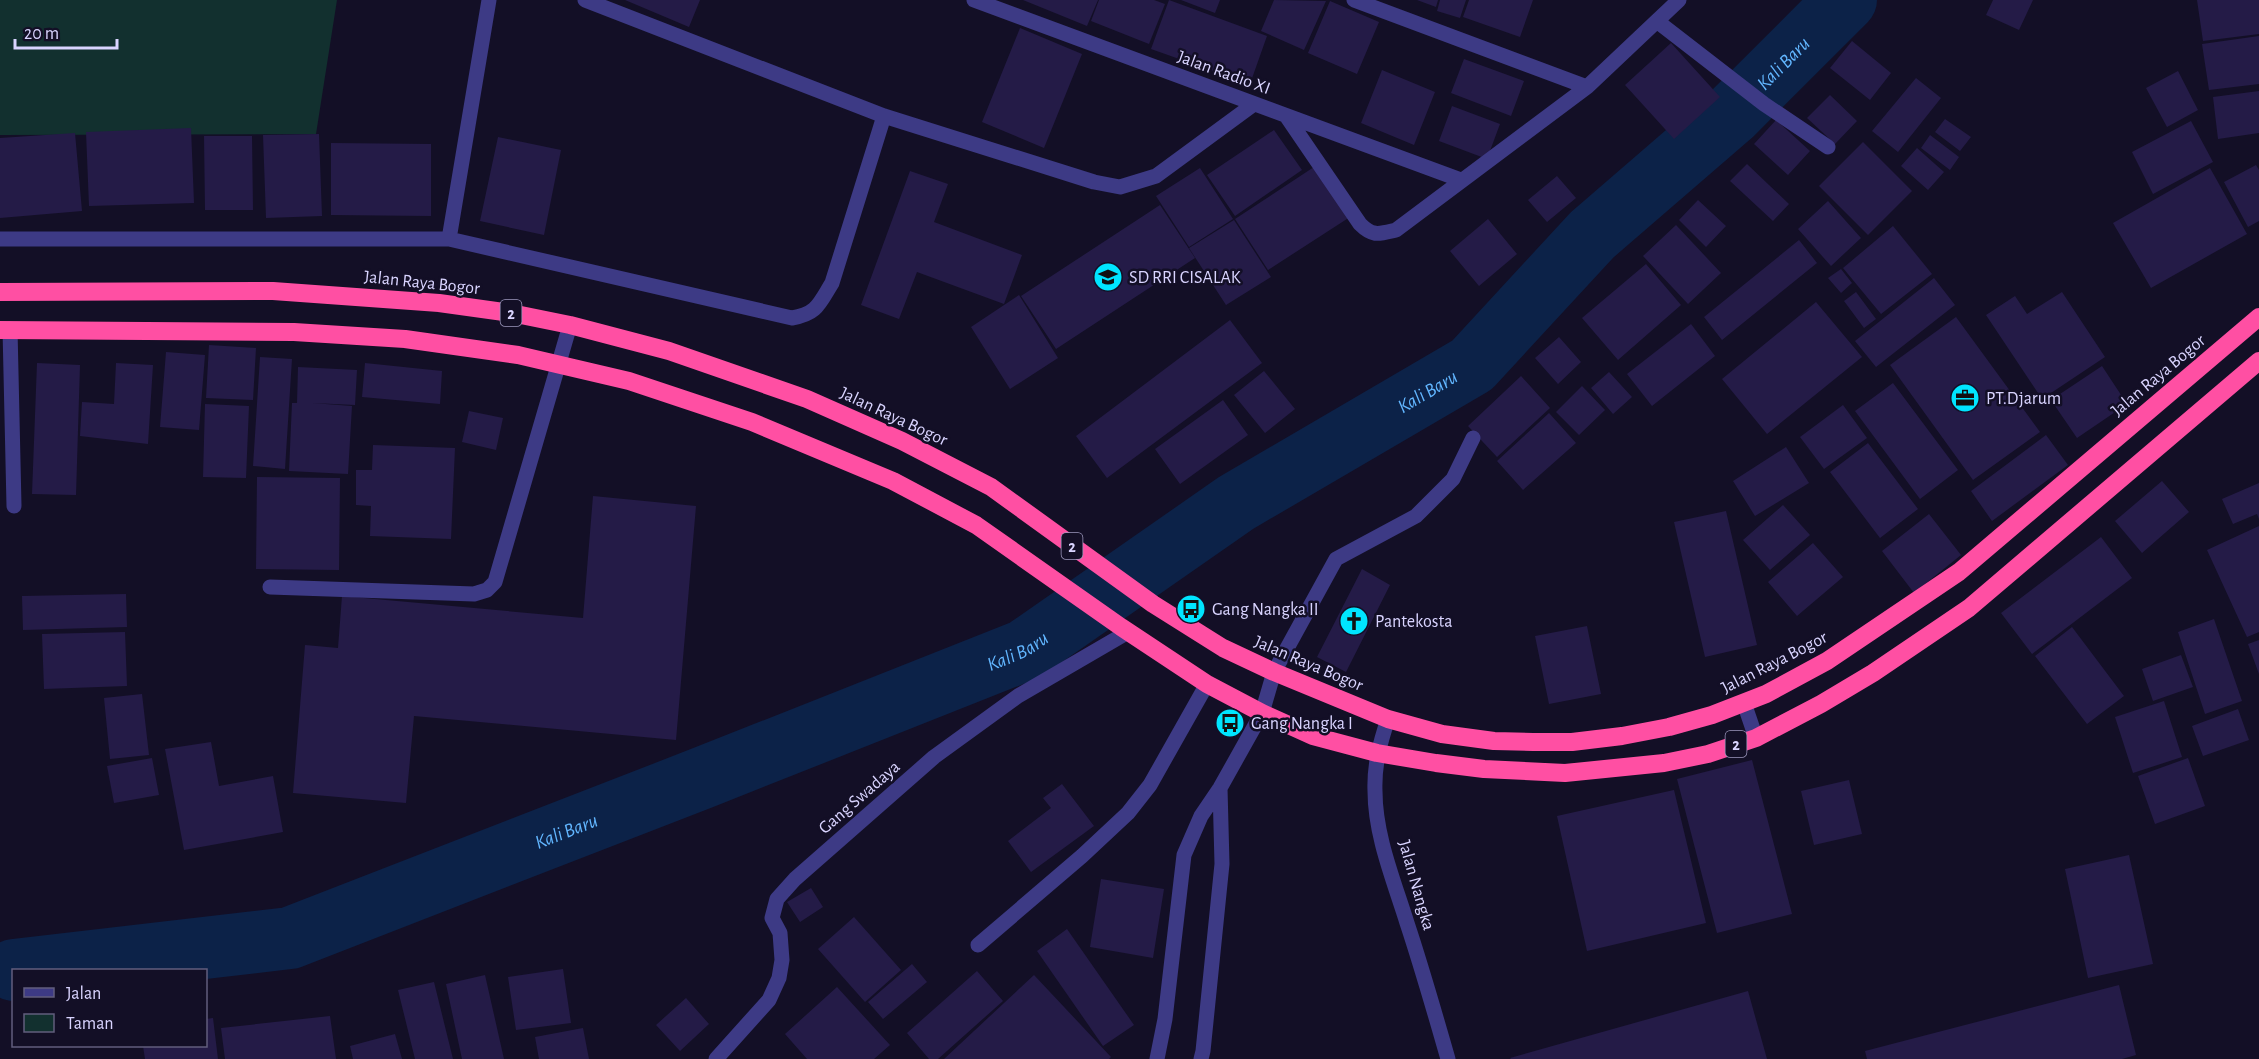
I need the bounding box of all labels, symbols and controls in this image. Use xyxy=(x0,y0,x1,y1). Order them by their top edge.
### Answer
scale bar xyxy=(15,12,117,50)
text: 20 m xyxy=(24,25,59,43)
water label: Kali Baru xyxy=(1753,33,1814,94)
street label: Jalan Radio XI xyxy=(1175,48,1272,98)
school or university icon: SD RRI CISALAK xyxy=(1092,261,1124,293)
street label: Jalan Raya Bogor xyxy=(363,268,481,298)
place label: SD RRI CISALAK xyxy=(1129,269,1241,287)
road number: 2 xyxy=(500,300,522,326)
street label: Jalan Raya Bogor xyxy=(2108,331,2209,420)
water label: Kali Baru xyxy=(1394,367,1461,417)
office icon: PT.Djarum xyxy=(1949,382,1981,414)
street label: Jalan Raya Bogor xyxy=(837,384,950,450)
place label: PT.Djarum xyxy=(1986,390,2061,408)
road number: 2 xyxy=(1062,533,1082,559)
bus stop icon: Gang Nangka II xyxy=(1175,593,1207,625)
place label: Gang Nangka II xyxy=(1212,601,1319,619)
church icon: Pantekosta xyxy=(1338,605,1370,637)
place label: Pantekosta xyxy=(1375,613,1453,631)
water label: Kali Baru xyxy=(984,628,1052,675)
street label: Jalan Raya Bogor xyxy=(1719,628,1831,697)
street label: Jalan Raya Bogor xyxy=(1252,633,1366,695)
bus stop icon: Gang Nangka I xyxy=(1214,707,1246,739)
place label: Gang Nangka I xyxy=(1251,715,1353,733)
road number: 2 xyxy=(1726,731,1746,757)
street label: Gang Swadaya xyxy=(816,758,904,838)
water label: Kali Baru xyxy=(532,810,601,853)
street label: Jalan Nangka xyxy=(1395,838,1437,932)
legend xyxy=(12,969,207,1047)
text: Jalan xyxy=(66,985,101,1003)
text: Taman xyxy=(66,1015,114,1033)

